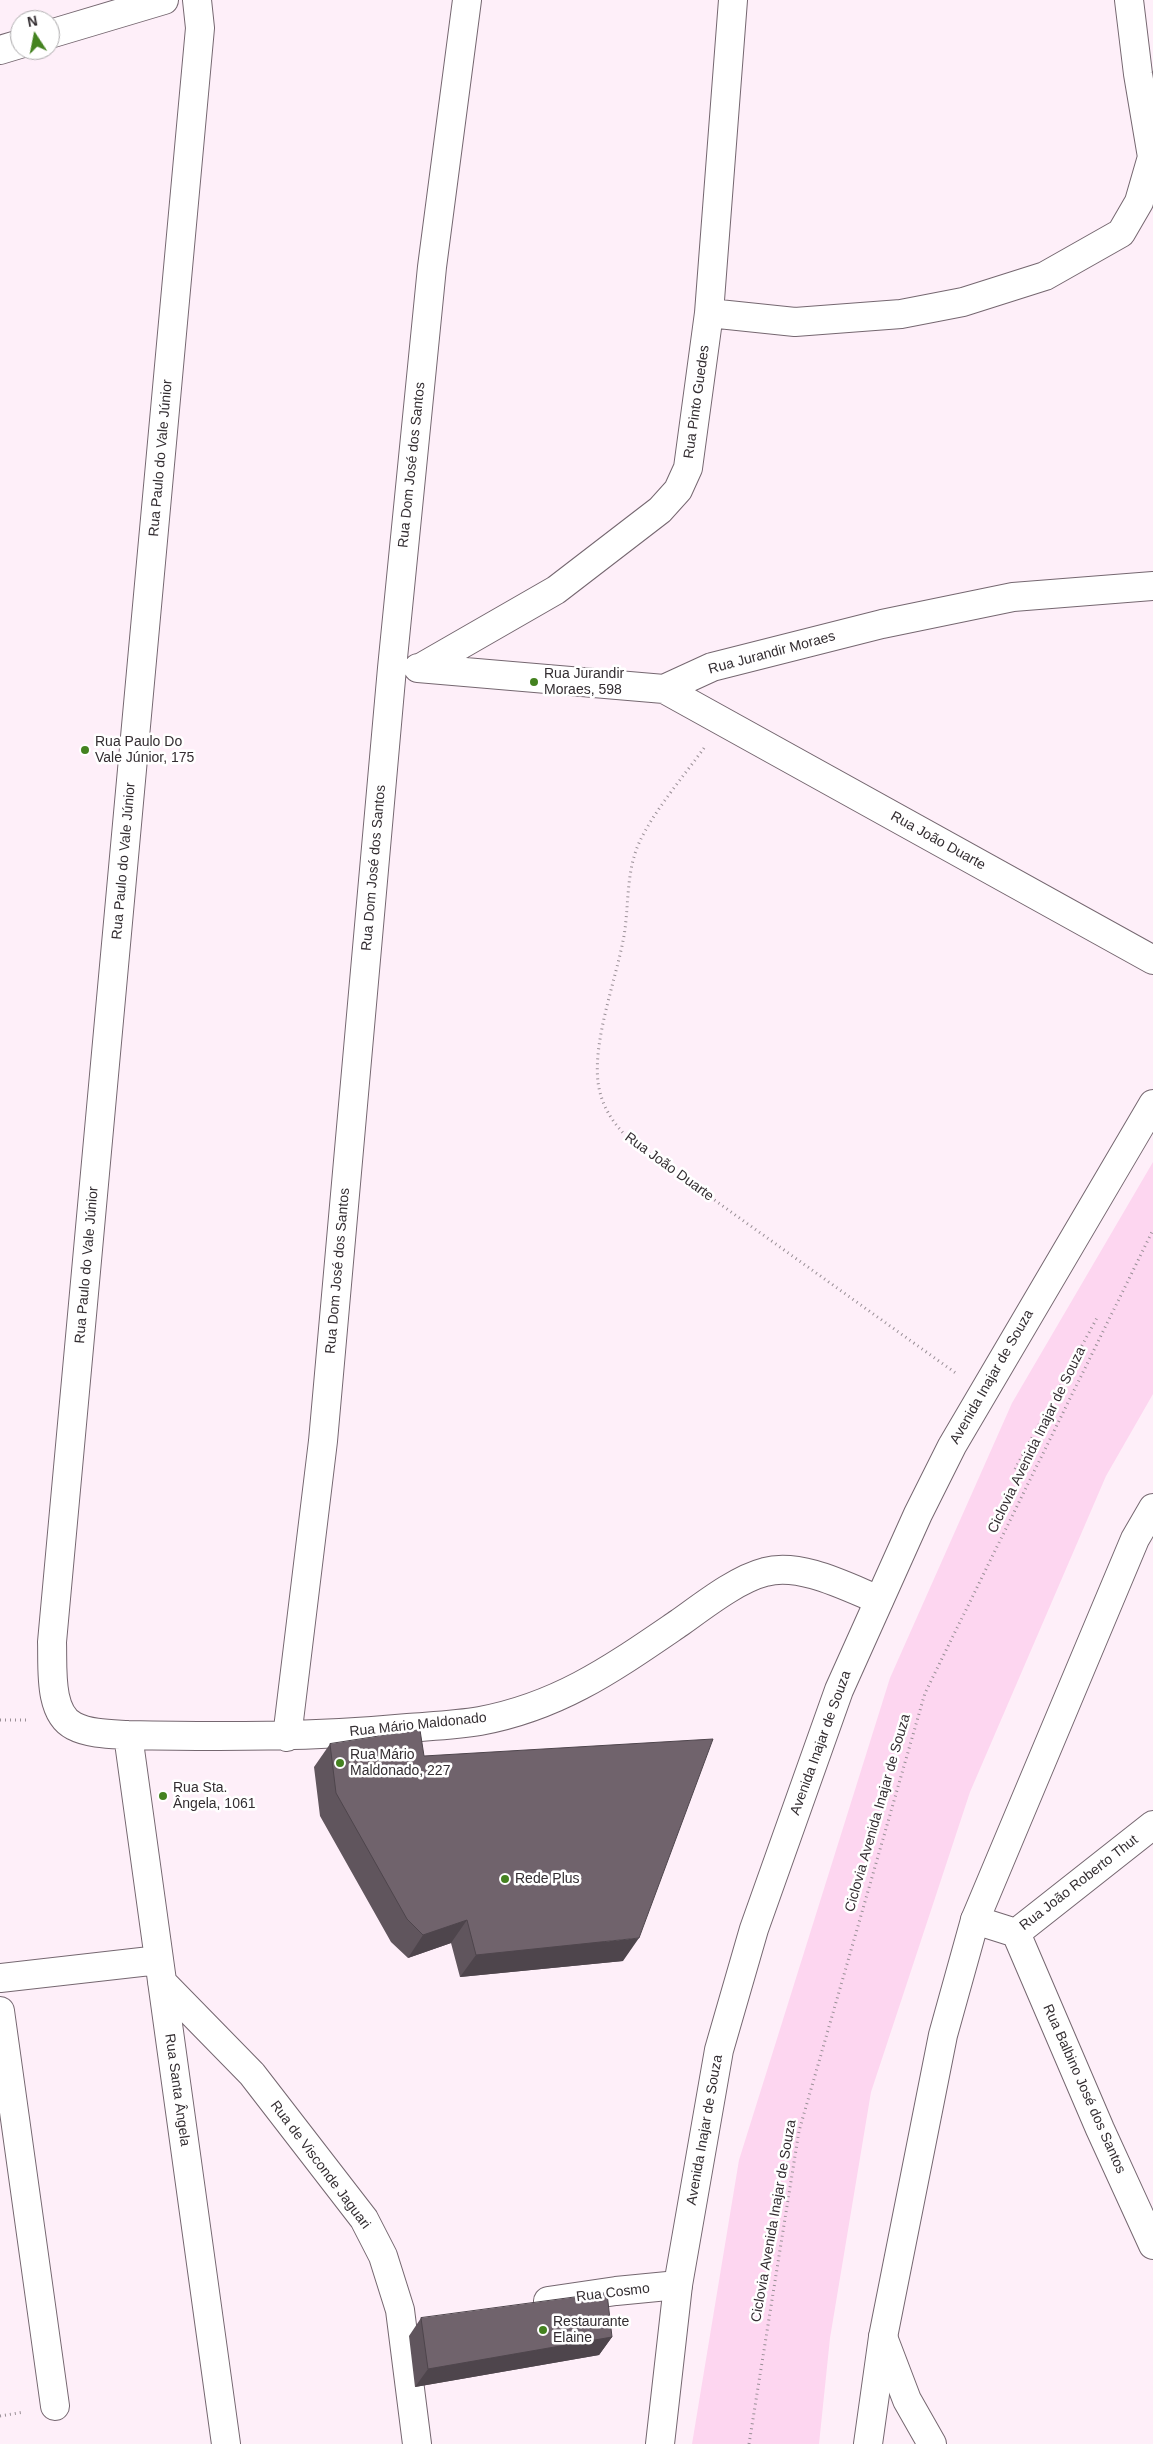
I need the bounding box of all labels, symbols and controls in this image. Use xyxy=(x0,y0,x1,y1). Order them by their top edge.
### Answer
north arrow xyxy=(10,10,60,60)
text: N xyxy=(26,12,39,30)
street label: Rua Pinto Guedes xyxy=(681,344,713,460)
street label: Rua Paulo do Vale Júnior xyxy=(146,379,176,537)
street label: Rua Dom José dos Santos xyxy=(395,381,429,549)
street label: Rua Jurandir Moraes xyxy=(707,628,837,678)
place label: Rua Jurandir Moraes, 598 xyxy=(544,666,624,699)
marker: Rua Jurandir Moraes, 598 xyxy=(528,676,540,688)
place label: Rua Paulo Do Vale Júnior, 175 xyxy=(95,734,194,766)
marker: Rua Paulo Do Vale Júnior, 175 xyxy=(79,744,91,756)
street label: Rua Paulo do Vale Júnior xyxy=(109,782,139,940)
street label: Rua Dom José dos Santos xyxy=(358,784,390,952)
street label: Rua João Duarte xyxy=(888,808,988,874)
street label: Rua João Duarte xyxy=(621,1129,717,1205)
street label: Rua Paulo do Vale Júnior xyxy=(72,1186,102,1344)
street label: Rua Dom José dos Santos xyxy=(322,1187,354,1355)
street label: Avenida Inajar de Souza xyxy=(947,1307,1037,1447)
street label: Ciclovia Avenida Inajar de Souza xyxy=(984,1344,1090,1536)
street label: Avenida Inajar de Souza xyxy=(787,1669,855,1817)
street label: Rua Mário Maldonado xyxy=(349,1709,487,1741)
street label: Ciclovia Avenida Inajar de Souza xyxy=(842,1712,914,1914)
place label: Rua Mário Maldonado, 227 xyxy=(350,1747,450,1780)
marker: Rua Mário Maldonado, 227 xyxy=(334,1757,346,1769)
place label: Rua Sta. Ângela, 1061 xyxy=(173,1780,256,1812)
marker: Rua Sta. Ângela, 1061 xyxy=(157,1790,169,1802)
street label: Rua João Roberto Thut xyxy=(1016,1832,1142,1934)
place label: Rede Plus xyxy=(515,1871,580,1887)
marker: Rede Plus xyxy=(499,1873,511,1885)
street label: Rua Balbino José dos Santos xyxy=(1039,2002,1129,2176)
street label: Rua Santa Ângela xyxy=(161,2033,193,2147)
street label: Avenida Inajar de Souza xyxy=(684,2054,726,2206)
street label: Rua de Visconde Jaguari xyxy=(266,2098,374,2232)
street label: Ciclovia Avenida Inajar de Souza xyxy=(748,2118,800,2324)
street label: Rua Cosmo xyxy=(575,2280,651,2306)
place label: Restaurante Elaine xyxy=(553,2314,629,2346)
marker: Restaurante Elaine xyxy=(537,2324,549,2336)

